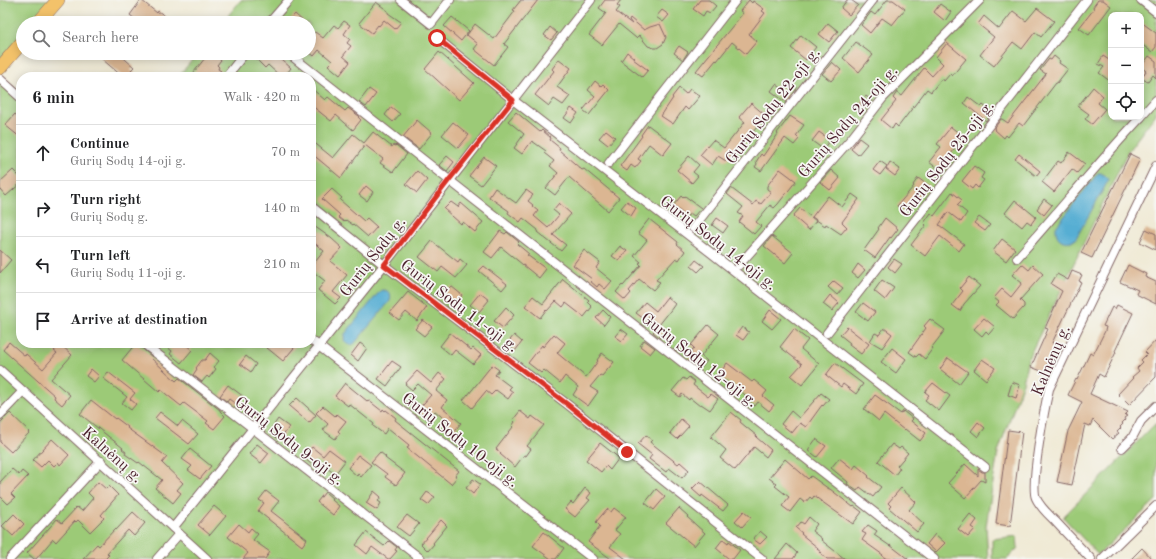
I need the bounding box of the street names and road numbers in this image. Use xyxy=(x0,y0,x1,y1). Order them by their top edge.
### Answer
street label: Gurių Sodų 22-oji g. xyxy=(723,45,824,167)
street label: Gurių Sodų 24-oji g. xyxy=(796,63,901,181)
street label: Gurių Sodų 25-oji g. xyxy=(897,98,998,220)
street label: Gurių Sodų 14-oji g. xyxy=(657,193,779,294)
street label: Gurių Sodų g. xyxy=(338,214,410,300)
street label: Gurių Sodų 11-oji g. xyxy=(397,257,521,356)
street label: Gurių Sodų 12-oji g. xyxy=(638,310,760,411)
street label: Kalnėnų g. xyxy=(1030,323,1074,398)
street label: Gurių Sodų 10-oji g. xyxy=(399,390,521,491)
street label: Gurių Sodų 9-oji g. xyxy=(231,394,346,489)
street label: Kalnėnų g. xyxy=(78,424,145,487)

